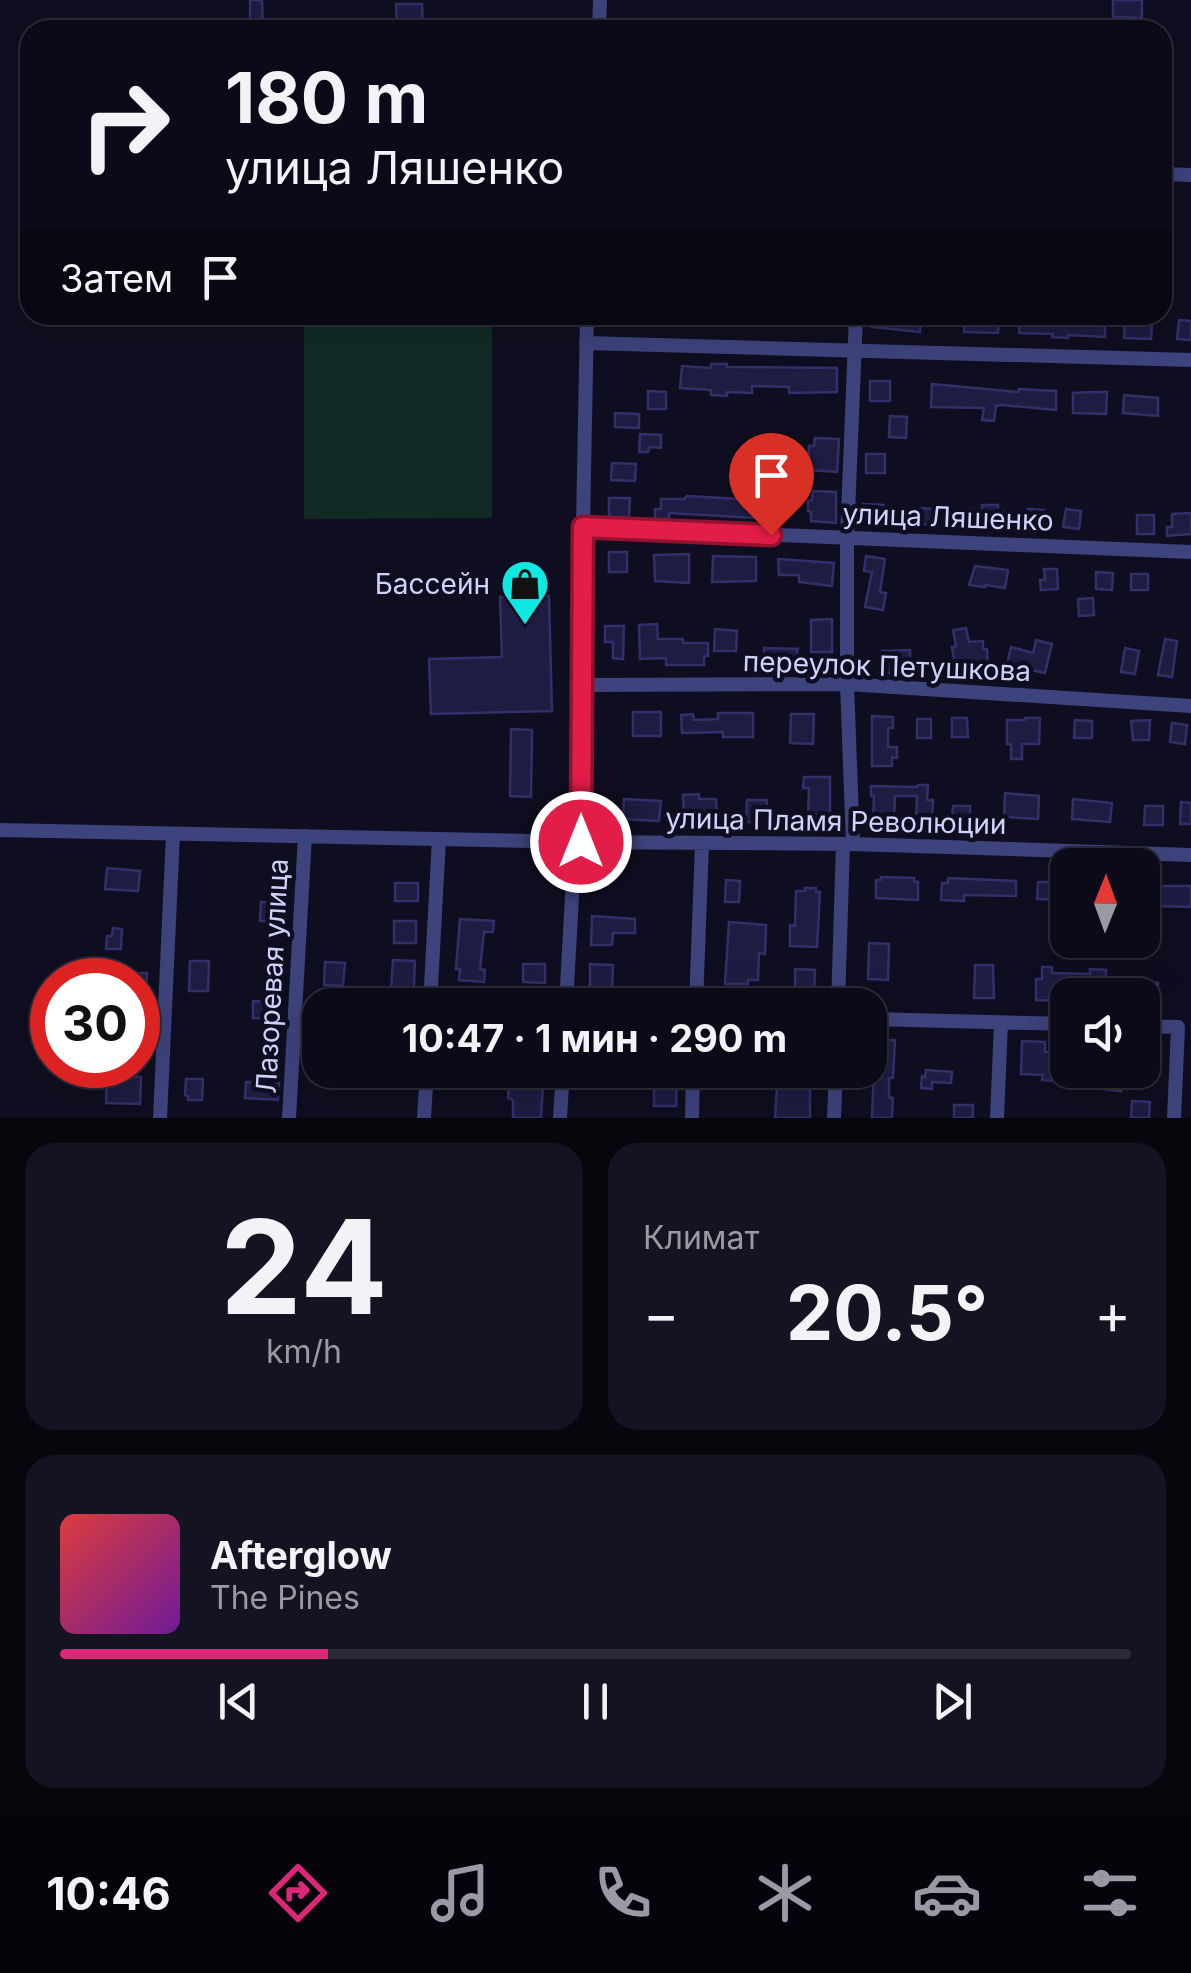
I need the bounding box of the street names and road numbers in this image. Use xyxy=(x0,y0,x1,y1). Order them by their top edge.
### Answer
street label: улица Ляшенко xyxy=(842,496,1054,538)
street label: переулок Петушкова xyxy=(742,644,1032,688)
street label: улица Пламя Революции xyxy=(665,801,1007,841)
street label: Лазоревая улица xyxy=(249,858,295,1094)

